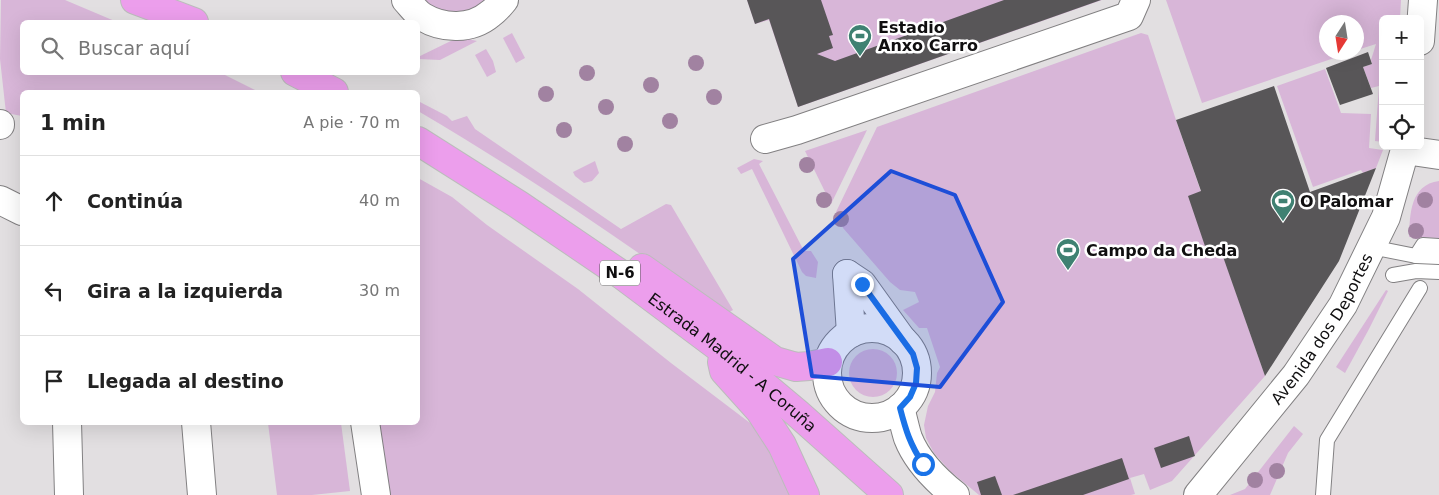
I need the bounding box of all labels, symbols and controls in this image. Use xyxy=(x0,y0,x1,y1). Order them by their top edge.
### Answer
north arrow xyxy=(1319,15,1364,60)
map controls xyxy=(1379,15,1424,150)
button: + xyxy=(1379,15,1424,60)
place label: Estadio Anxo Carro xyxy=(878,18,978,55)
search box xyxy=(20,20,420,75)
sports icon: Estadio Anxo Carro xyxy=(847,23,873,57)
icon: search xyxy=(38,34,66,62)
text: Buscar aquí xyxy=(78,37,190,59)
button: − xyxy=(1379,60,1424,105)
button: locate xyxy=(1379,105,1424,150)
text: 1 min xyxy=(40,111,106,135)
text: A pie · 70 m xyxy=(303,113,400,132)
icon: ahead xyxy=(40,187,68,215)
sports icon: O Palomar xyxy=(1270,188,1296,222)
text: Continúa xyxy=(87,190,183,212)
text: 40 m xyxy=(359,191,400,210)
place label: O Palomar xyxy=(1300,192,1393,211)
sports icon: Campo da Cheda xyxy=(1055,237,1081,271)
place label: Campo da Cheda xyxy=(1086,241,1237,260)
street label: Avenida dos Deportes xyxy=(1267,250,1377,408)
road number: N-6 xyxy=(600,260,640,286)
route end xyxy=(851,273,874,296)
icon: left xyxy=(40,277,68,305)
text: Gira a la izquierda xyxy=(87,280,283,302)
text: 30 m xyxy=(359,281,400,300)
street label: Estrada Madrid - A Coruña xyxy=(644,289,820,436)
icon: arrive xyxy=(40,367,68,395)
text: Llegada al destino xyxy=(87,370,284,392)
route start xyxy=(912,453,935,476)

